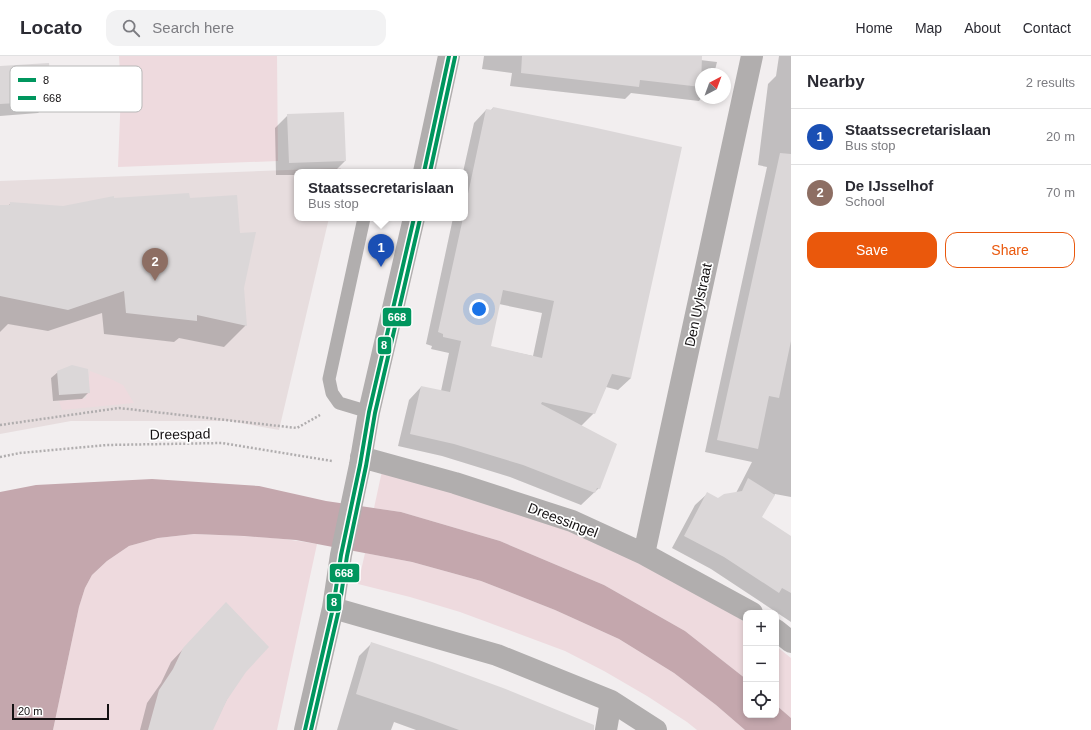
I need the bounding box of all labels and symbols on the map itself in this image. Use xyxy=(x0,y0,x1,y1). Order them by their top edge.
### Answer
legend xyxy=(10,66,142,112)
north arrow xyxy=(695,68,731,104)
text: 8 xyxy=(43,74,49,86)
text: 668 xyxy=(43,92,61,104)
pin: 1 xyxy=(368,234,394,267)
pin: 2 xyxy=(142,248,168,281)
street label: Den Uylstraat xyxy=(681,262,715,348)
your location xyxy=(469,299,489,319)
line badge: 668 xyxy=(382,307,412,327)
text: 668 xyxy=(388,311,406,323)
line badge: 8 xyxy=(377,336,392,355)
text: 8 xyxy=(381,339,387,351)
street label: Dreespad xyxy=(150,425,210,443)
street label: Dreessingel xyxy=(526,499,600,541)
line badge: 668 xyxy=(329,563,360,583)
text: 668 xyxy=(335,567,353,579)
line badge: 8 xyxy=(326,593,342,612)
text: 8 xyxy=(331,596,337,608)
scale bar xyxy=(12,702,109,721)

